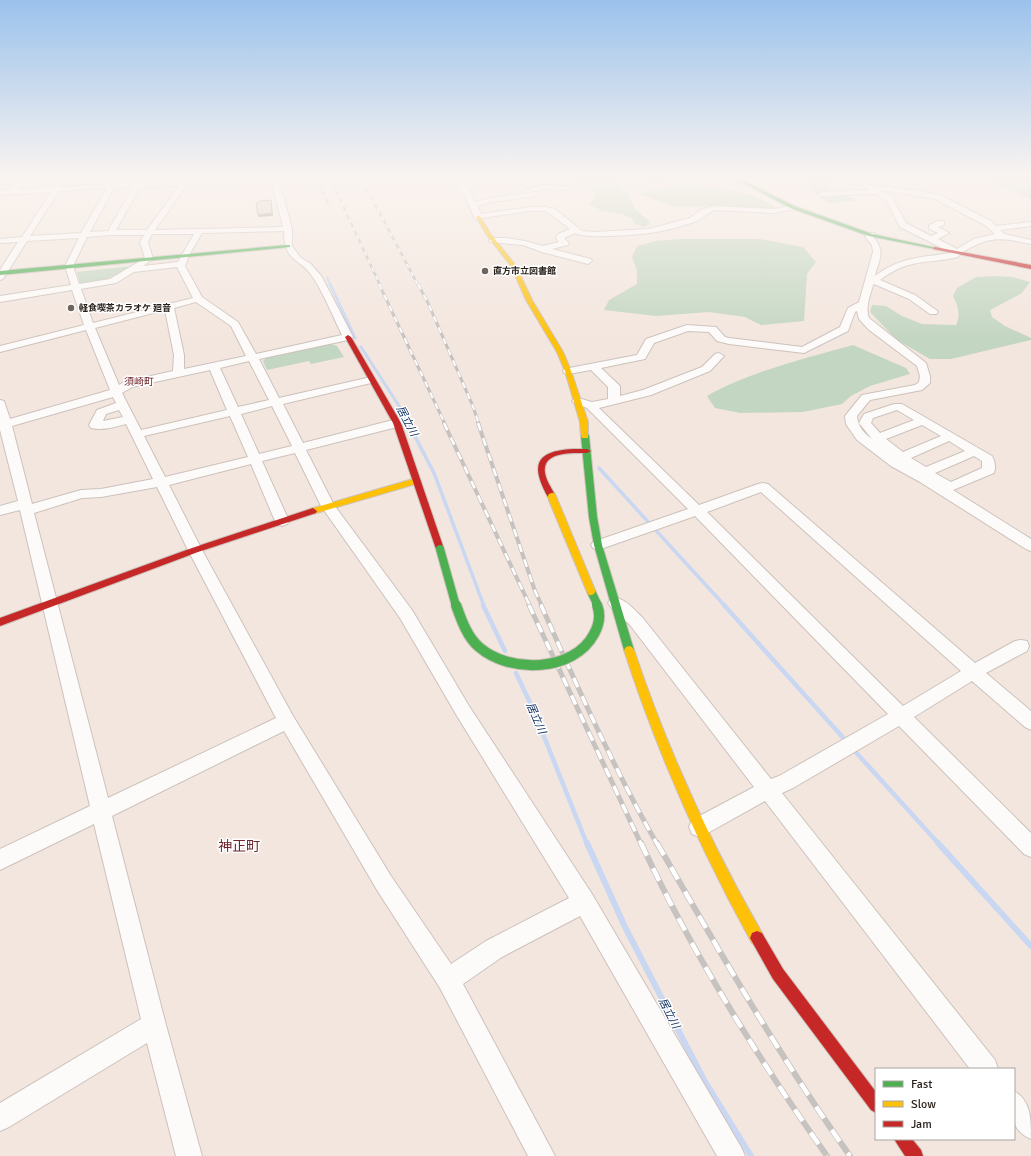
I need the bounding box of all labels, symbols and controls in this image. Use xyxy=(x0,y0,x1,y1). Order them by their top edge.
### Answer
place label: 直方市立図書館 xyxy=(493,265,556,277)
marker: 直方市立図書館 xyxy=(480,266,490,276)
marker: 軽食喫茶カラオケ 廻音 xyxy=(66,303,76,313)
place label: 軽食喫茶カラオケ 廻音 xyxy=(79,303,171,314)
district label: 須崎町 xyxy=(124,376,154,388)
water label: 居立川 xyxy=(394,403,421,440)
water label: 居立川 xyxy=(524,700,549,737)
district label: 神正町 xyxy=(218,838,260,855)
water label: 居立川 xyxy=(656,995,683,1032)
legend xyxy=(875,1068,1015,1140)
text: Fast xyxy=(911,1077,932,1092)
text: Slow xyxy=(911,1097,936,1112)
text: Jam xyxy=(911,1117,932,1132)

